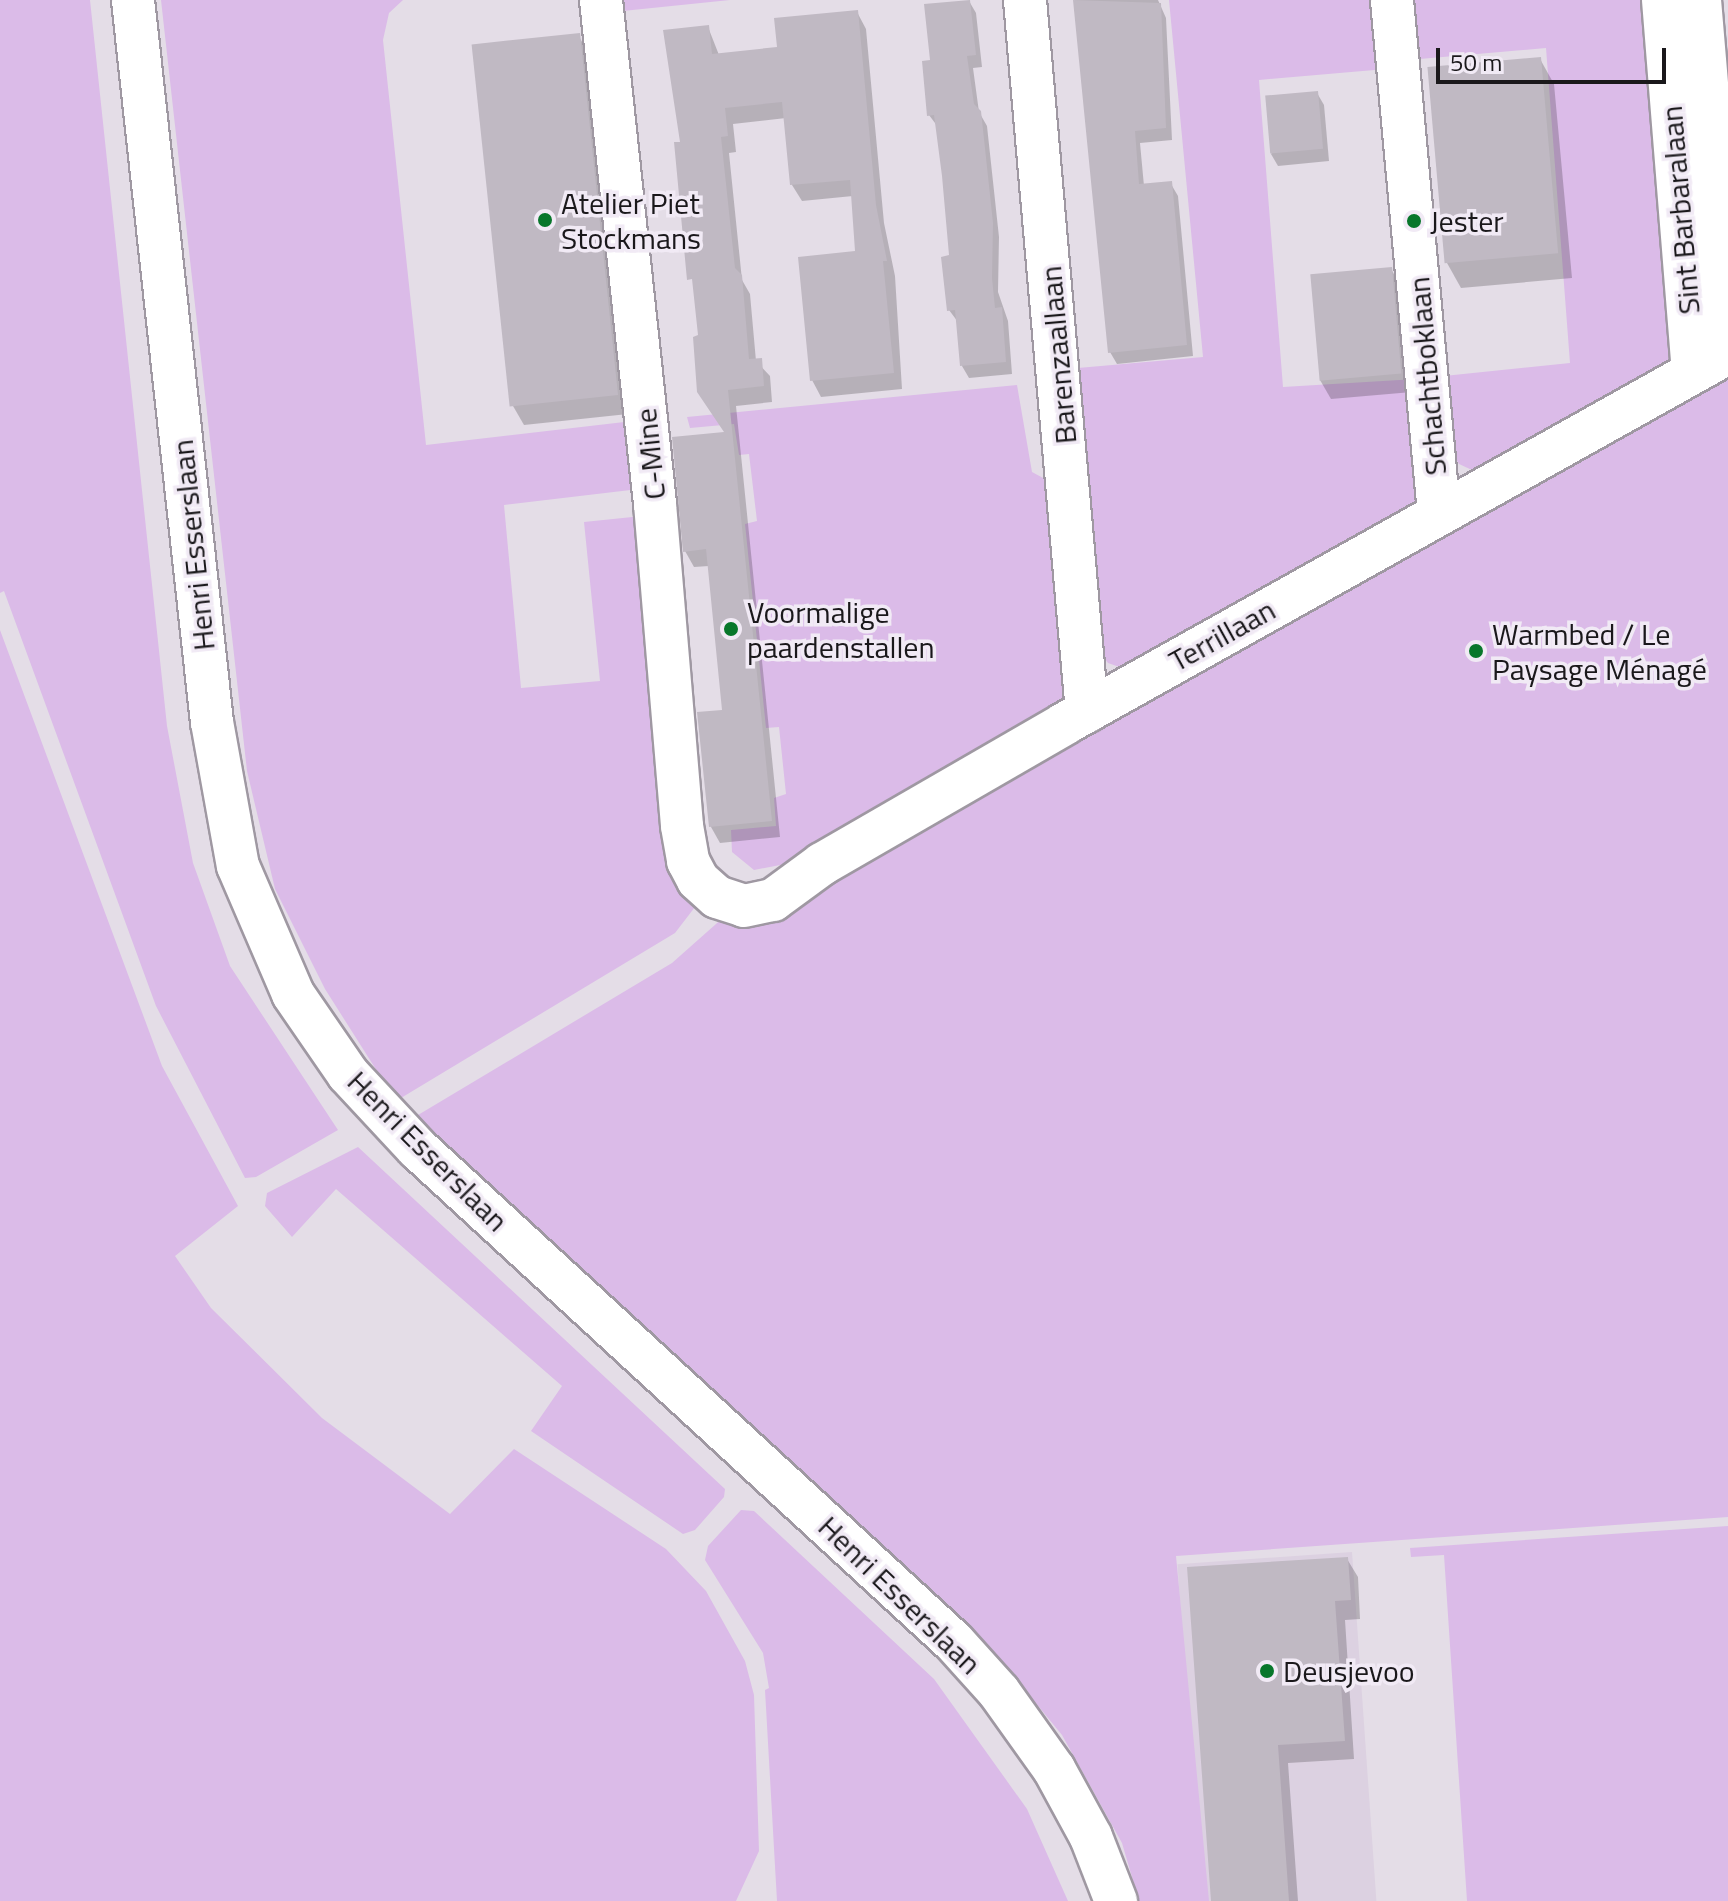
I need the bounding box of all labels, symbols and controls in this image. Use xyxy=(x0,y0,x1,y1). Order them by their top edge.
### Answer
scale bar xyxy=(1440,32,1670,82)
text: 50 m xyxy=(1450,44,1502,80)
street label: Sint Barbaralaan xyxy=(1653,104,1707,316)
place label: Atelier Piet Stockmans xyxy=(561,185,701,256)
place label: Jester xyxy=(1430,203,1504,239)
marker: Atelier Piet Stockmans xyxy=(536,211,554,229)
marker: Jester xyxy=(1405,212,1423,230)
street label: Barenzaallaan xyxy=(1032,264,1084,446)
street label: Schachtboklaan xyxy=(1400,275,1454,477)
street label: C-Mine xyxy=(627,407,673,501)
street label: Henri Esserslaan xyxy=(164,438,222,652)
street label: Terrillaan xyxy=(1163,591,1281,679)
place label: Voormalige paardenstallen xyxy=(747,594,935,664)
place label: Warmbed / Le Paysage Ménagé xyxy=(1492,616,1707,686)
marker: Voormalige paardenstallen xyxy=(722,620,740,638)
marker: Warmbed / Le Paysage Ménagé xyxy=(1467,642,1485,660)
street label: Henri Esserslaan xyxy=(340,1063,516,1239)
street label: Henri Esserslaan xyxy=(811,1508,989,1682)
place label: Deusjevoo xyxy=(1283,1653,1415,1689)
marker: Deusjevoo xyxy=(1258,1662,1276,1680)

